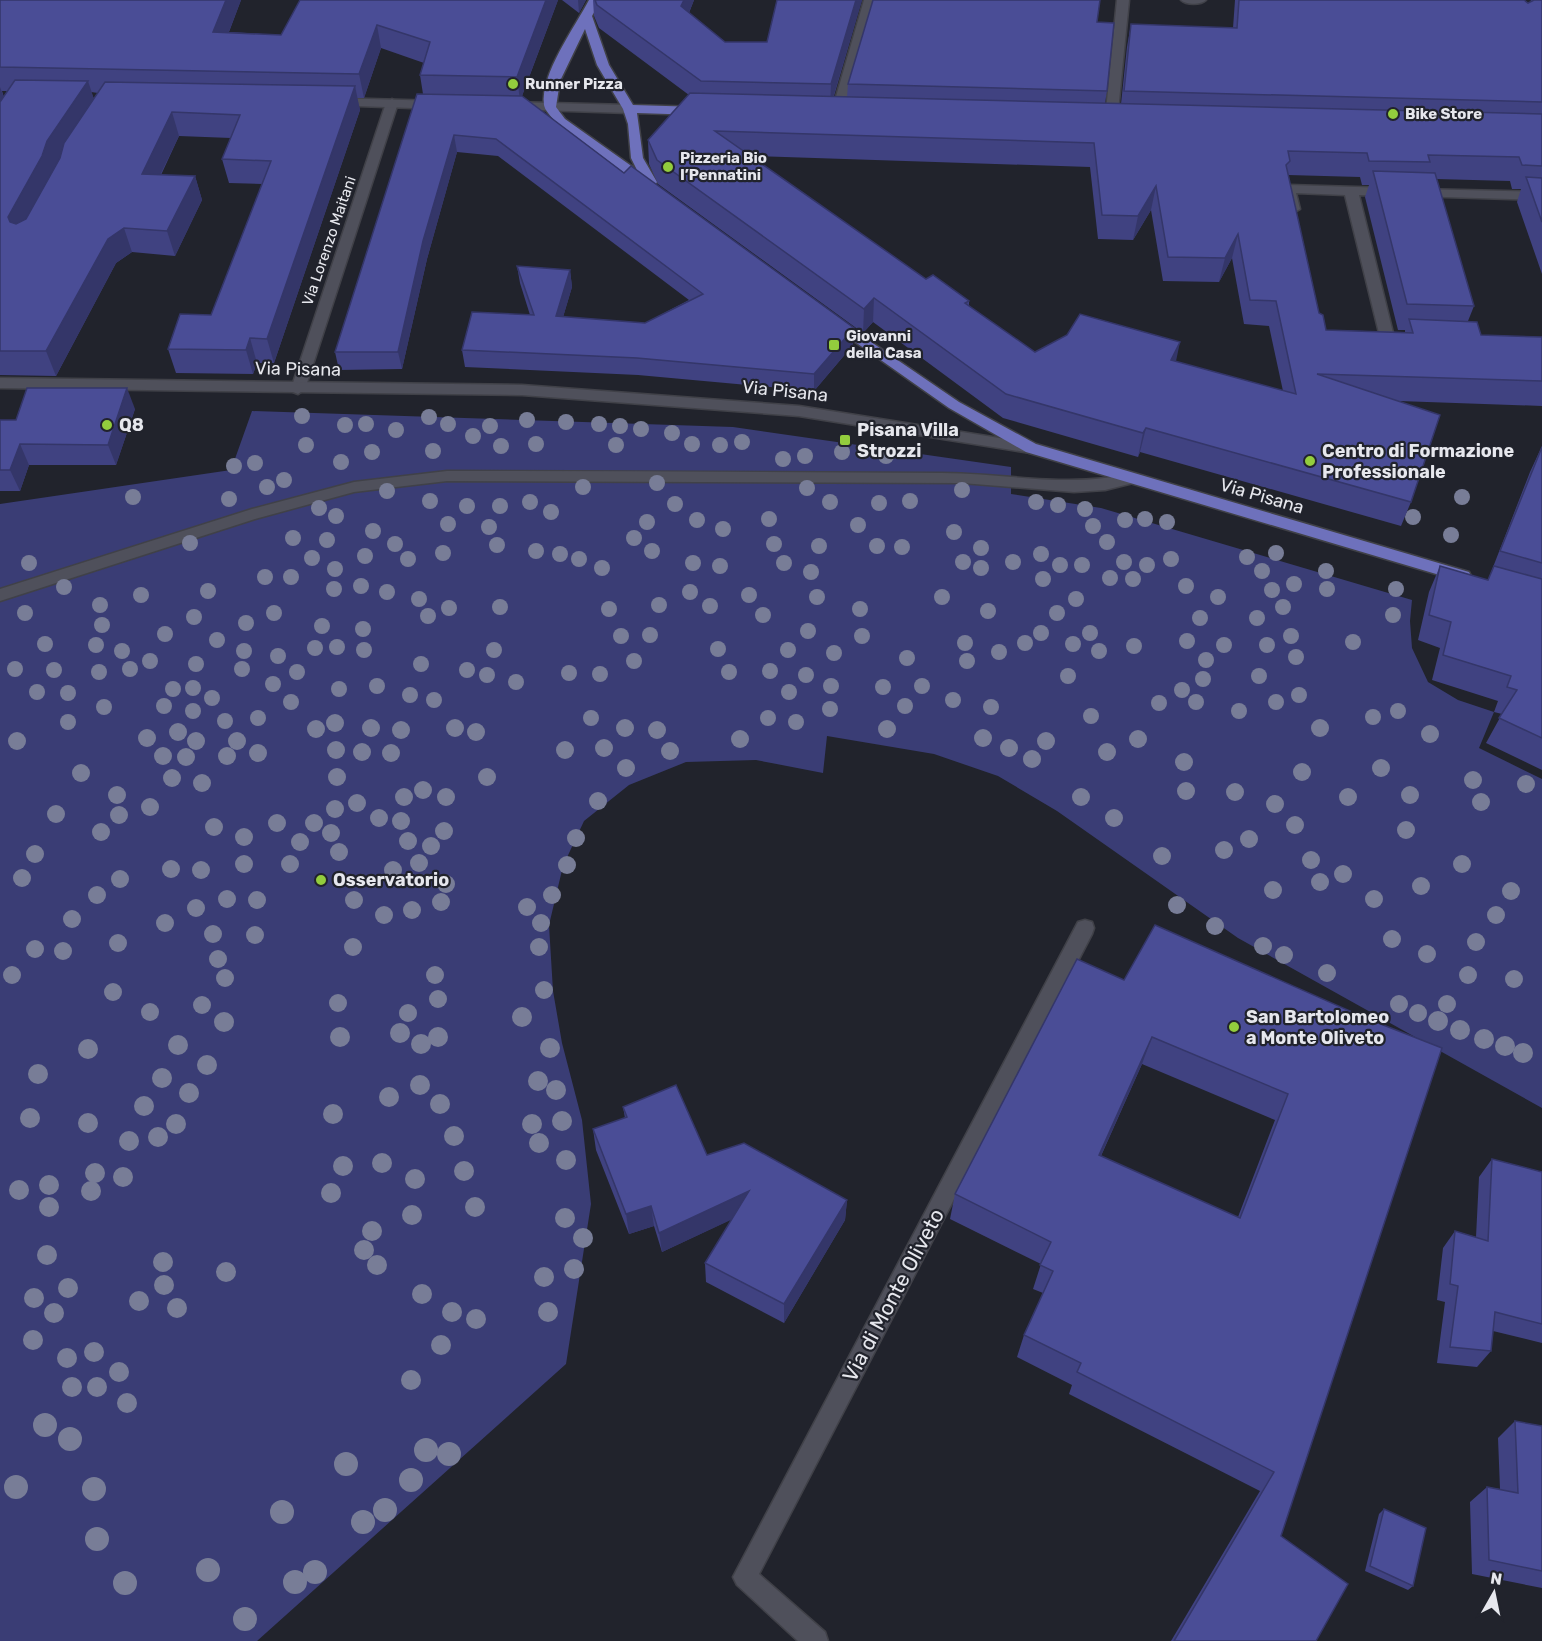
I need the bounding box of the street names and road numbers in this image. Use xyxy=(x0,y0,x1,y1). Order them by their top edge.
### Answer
street label: Via Lorenzo Maitani xyxy=(298,174,360,308)
street label: Via Pisana xyxy=(255,357,341,381)
street label: Via Pisana xyxy=(741,376,829,406)
street label: Via Pisana xyxy=(1217,474,1307,518)
street label: Via di Monte Oliveto xyxy=(837,1204,949,1386)

